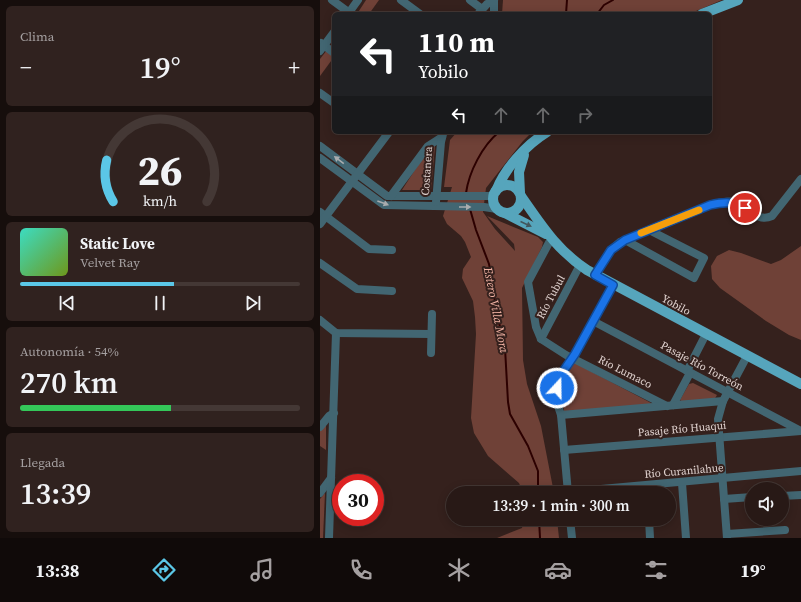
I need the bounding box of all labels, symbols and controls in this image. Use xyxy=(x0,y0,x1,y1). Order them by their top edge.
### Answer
text: 110 m xyxy=(418,23,495,61)
text: Clima xyxy=(20,28,54,45)
icon: left xyxy=(352,28,404,80)
text: 19° xyxy=(139,47,181,88)
text: − xyxy=(20,52,32,82)
text: + xyxy=(288,52,300,82)
text: Yobilo xyxy=(418,59,468,84)
icon: left xyxy=(448,104,470,126)
icon: ahead xyxy=(490,104,512,126)
icon: ahead xyxy=(532,104,554,126)
icon: right xyxy=(574,104,596,126)
text: 26 xyxy=(137,141,183,198)
street label: Costanera xyxy=(418,145,436,196)
one-way arrow xyxy=(333,156,344,165)
text: km/h xyxy=(143,190,177,210)
pin xyxy=(728,191,762,225)
icon: arrive xyxy=(734,197,756,219)
one-way arrow xyxy=(378,201,390,207)
one-way arrow xyxy=(459,204,472,210)
one-way arrow xyxy=(521,221,532,227)
text: Static Love xyxy=(80,233,155,254)
text: Velvet Ray xyxy=(80,254,140,271)
water label: Estero Villa Mora xyxy=(480,265,512,355)
street label: Río Tubul xyxy=(533,272,569,322)
street label: Yobilo xyxy=(659,291,693,319)
icon: previous xyxy=(56,292,78,314)
icon: pause xyxy=(149,292,171,314)
icon: next xyxy=(242,292,264,314)
street label: Pasaje Río Torreón xyxy=(658,338,746,394)
text: Autonomía · 54% xyxy=(20,343,119,360)
street label: Río Lumaco xyxy=(595,352,655,392)
text: 270 km xyxy=(20,362,118,403)
position arrow xyxy=(536,367,578,409)
street label: Pasaje Río Huaqui xyxy=(637,418,727,440)
text: Llegada xyxy=(20,454,65,471)
street label: Río Curanilahue xyxy=(644,460,725,482)
text: 13:39 xyxy=(20,473,91,514)
speed limit sign: 30 xyxy=(332,474,384,526)
map controls xyxy=(745,482,789,526)
button: sound xyxy=(745,482,789,526)
text: 13:39 · 1 min · 300 m xyxy=(493,495,629,516)
icon: directions xyxy=(150,556,178,584)
icon: music xyxy=(248,556,276,584)
icon: phone xyxy=(347,556,375,584)
icon: climate xyxy=(445,556,473,584)
icon: car xyxy=(544,556,572,584)
icon: filters xyxy=(642,556,670,584)
text: 13:38 xyxy=(35,558,80,583)
text: 19° xyxy=(740,558,766,583)

